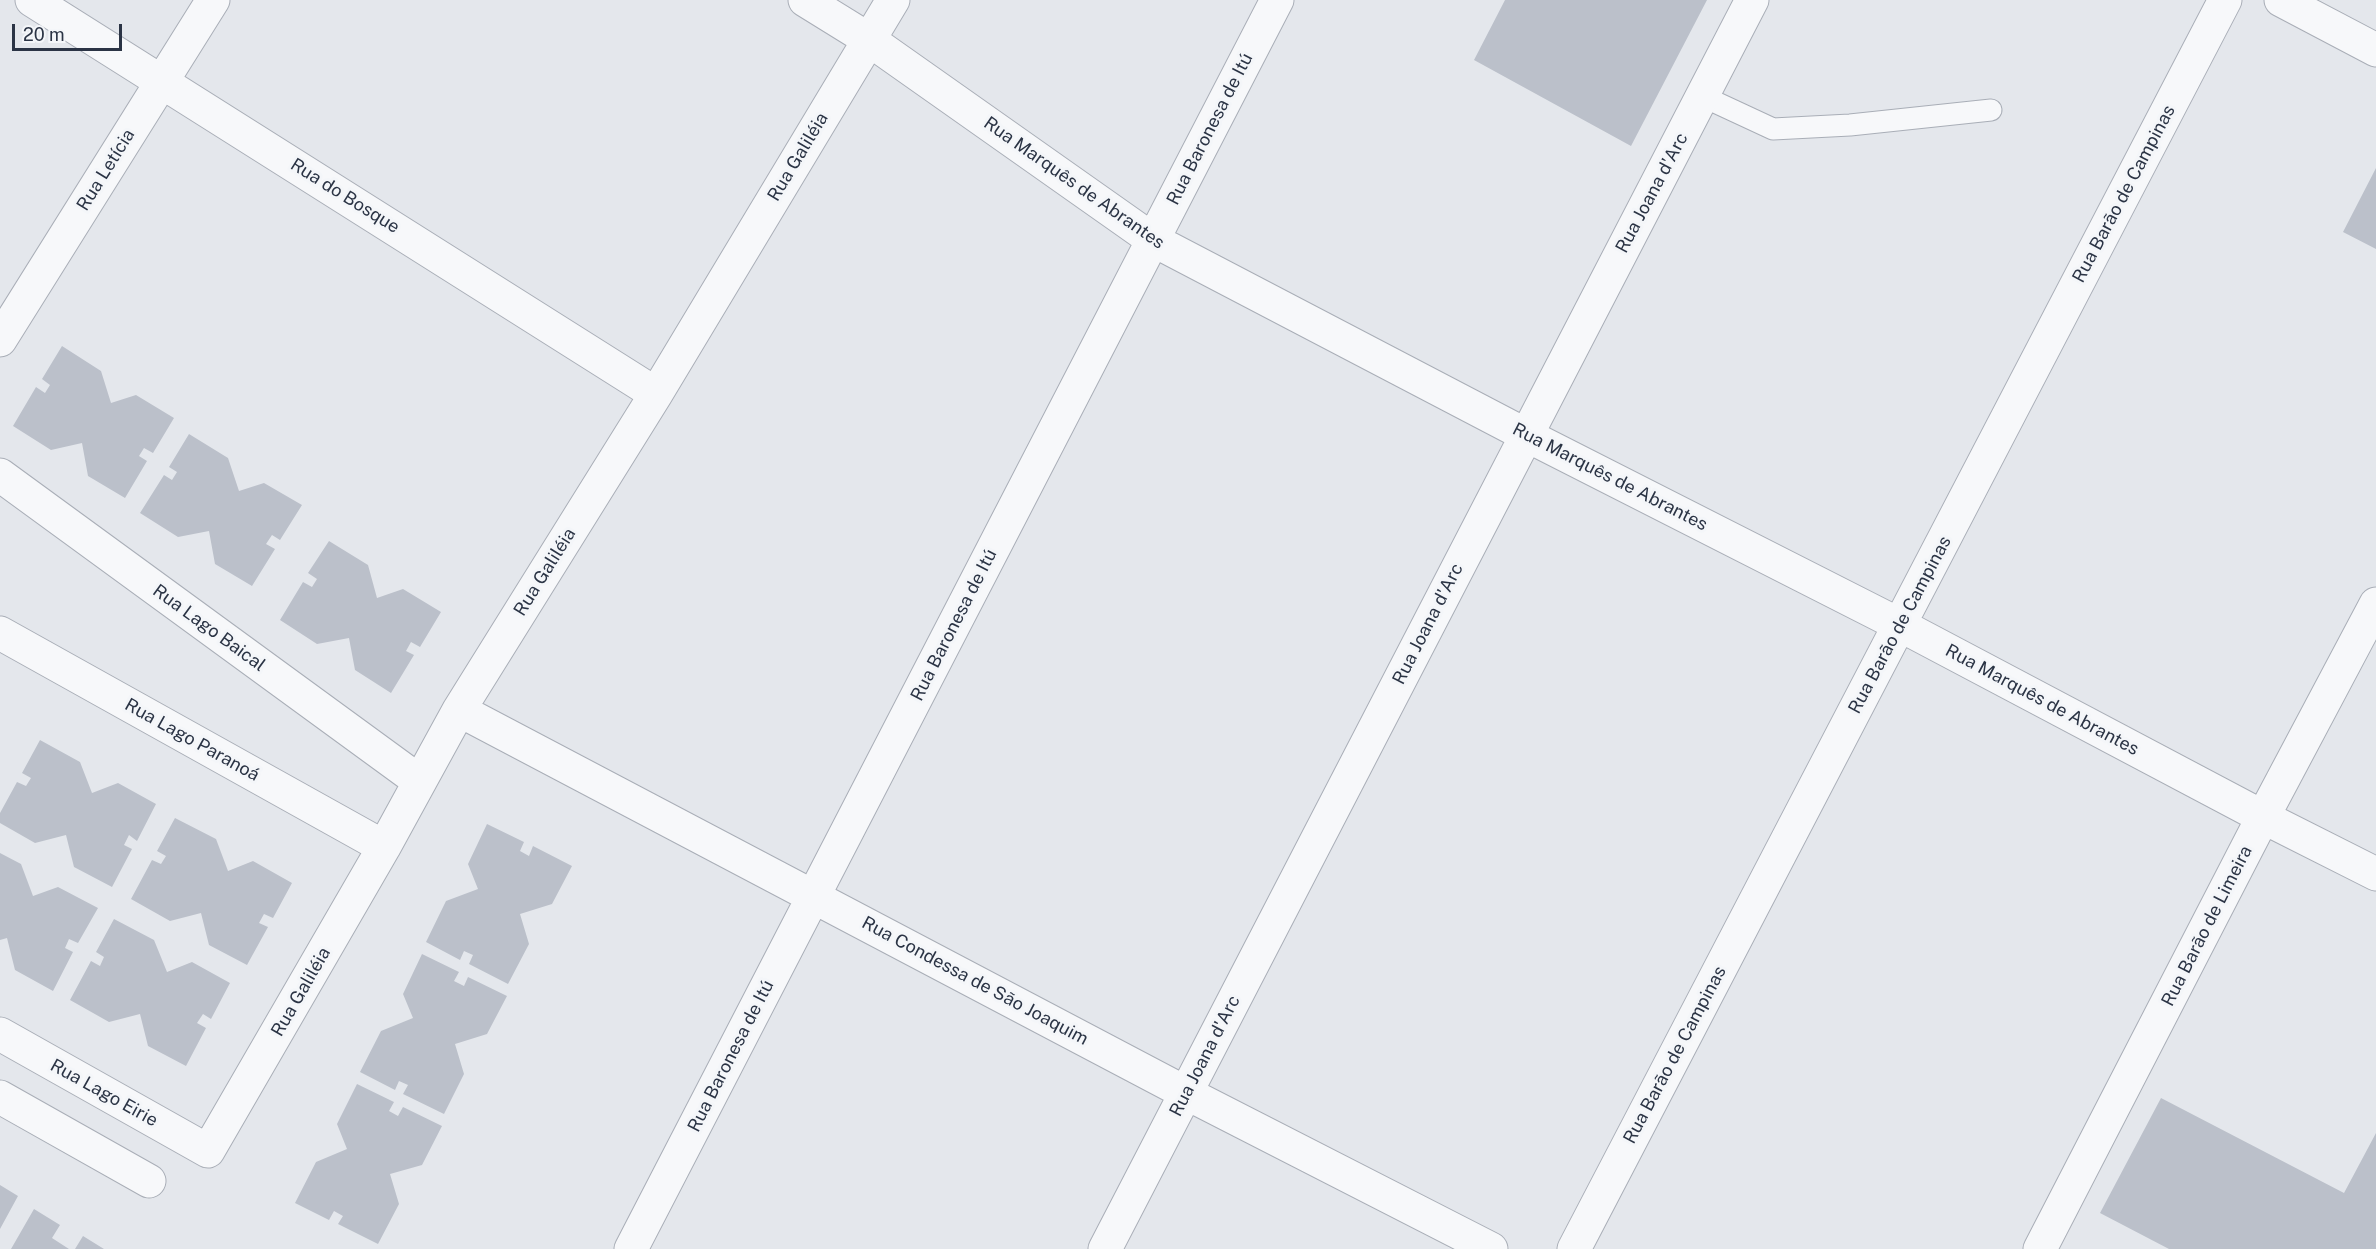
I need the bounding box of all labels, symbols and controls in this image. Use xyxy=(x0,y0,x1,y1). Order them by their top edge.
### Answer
scale bar xyxy=(15,12,124,50)
text: 20 m xyxy=(23,24,65,45)
street label: Rua Baronesa de Itú xyxy=(1162,49,1258,209)
street label: Rua Barão de Campinas xyxy=(2068,102,2180,286)
street label: Rua Galiléia xyxy=(763,109,833,205)
street label: Rua Marquês de Abrantes xyxy=(979,112,1169,254)
street label: Rua Letícia xyxy=(72,125,140,215)
street label: Rua Joana d'Arc xyxy=(1611,129,1693,257)
street label: Rua do Bosque xyxy=(286,154,404,238)
street label: Rua Marquês de Abrantes xyxy=(1509,418,1711,536)
street label: Rua Galiléia xyxy=(509,524,581,620)
street label: Rua Barão de Campinas xyxy=(1844,533,1956,717)
street label: Rua Baronesa de Itú xyxy=(906,545,1002,705)
street label: Rua Joana d'Arc xyxy=(1388,560,1468,688)
street label: Rua Lago Baical xyxy=(149,580,269,676)
street label: Rua Marquês de Abrantes xyxy=(1942,640,2142,760)
street label: Rua Lago Paranoá xyxy=(121,694,263,786)
street label: Rua Barão de Limeira xyxy=(2157,842,2257,1010)
street label: Rua Condessa de São Joaquim xyxy=(858,912,1092,1050)
street label: Rua Galiléia xyxy=(267,944,335,1040)
street label: Rua Barão de Campinas xyxy=(1619,963,1731,1147)
street label: Rua Baronesa de Itú xyxy=(683,976,779,1136)
street label: Rua Joana d'Arc xyxy=(1165,992,1245,1120)
street label: Rua Lago Eirie xyxy=(46,1055,162,1131)

